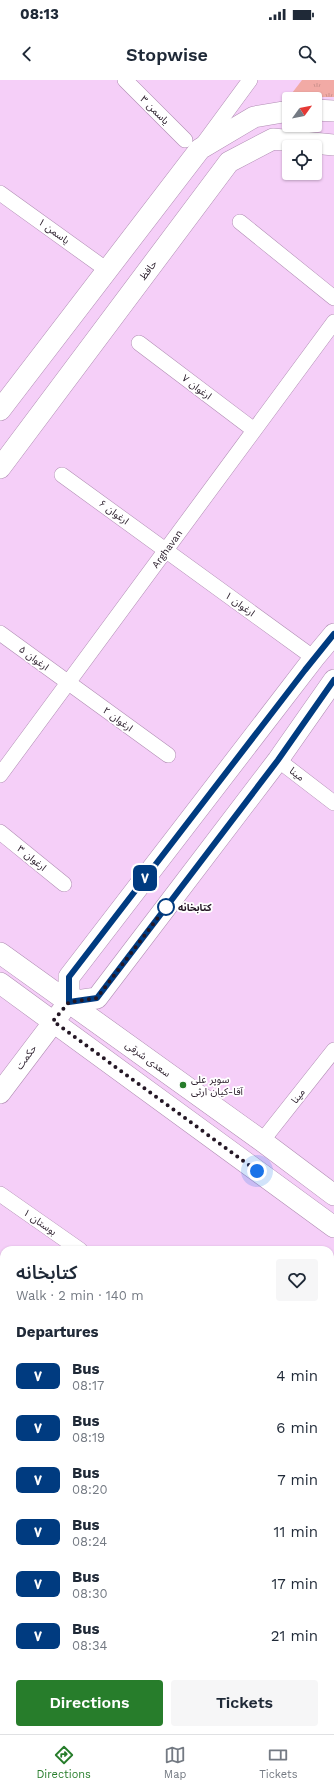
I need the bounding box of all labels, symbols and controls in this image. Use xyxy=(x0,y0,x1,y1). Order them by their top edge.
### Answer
text: 08:13 xyxy=(20,5,59,23)
icon: back xyxy=(16,43,38,65)
icon: search xyxy=(296,43,318,65)
text: Stopwise xyxy=(126,44,208,65)
north arrow xyxy=(282,92,322,132)
map controls xyxy=(282,92,322,180)
street label: یاسمن ۳ xyxy=(138,93,172,127)
button: locate xyxy=(282,140,322,180)
street label: یاسمن ۱ xyxy=(36,216,72,246)
street label: حافظ xyxy=(137,258,159,282)
street label: ارغوان ۷ xyxy=(180,372,214,402)
street label: ارغوان ۶ xyxy=(96,498,131,527)
street label: Arghavan xyxy=(150,528,184,570)
street label: ارغوان ۱ xyxy=(222,590,257,619)
street label: ارغوان ۵ xyxy=(16,644,51,673)
street label: ارغوان ۲ xyxy=(100,705,135,734)
street label: مینا xyxy=(288,765,306,783)
street label: ارغوان ۳ xyxy=(15,843,49,874)
line badge: ۷ xyxy=(132,865,158,891)
text: ۷ xyxy=(141,870,149,886)
marker: کتابخانه xyxy=(157,898,175,916)
place label: کتابخانه xyxy=(178,902,212,914)
street label: سعدی شرقی xyxy=(123,1039,173,1080)
street label: حکمت xyxy=(13,1042,39,1071)
place label: سوپر علی آقا-کیان ارثی xyxy=(191,1074,244,1098)
marker: سوپر علی آقا-کیان ارثی xyxy=(178,1080,188,1090)
street label: مینا xyxy=(289,1087,307,1105)
your location xyxy=(247,1161,267,1181)
street label: بوستان ۱ xyxy=(21,1207,59,1238)
button: heart xyxy=(276,1259,318,1301)
text: کتابخانه xyxy=(16,1261,77,1284)
text: Walk · 2 min · 140 m xyxy=(16,1288,144,1303)
text: Departures xyxy=(16,1323,99,1341)
text: Bus xyxy=(72,1360,100,1378)
text: 4 min xyxy=(276,1367,318,1385)
text: ۷ xyxy=(34,1368,42,1384)
text: 08:17 xyxy=(72,1378,104,1393)
text: Bus xyxy=(72,1412,100,1430)
text: 6 min xyxy=(276,1419,318,1437)
text: ۷ xyxy=(34,1420,42,1436)
text: 08:19 xyxy=(72,1430,105,1445)
text: Bus xyxy=(72,1464,100,1482)
text: 7 min xyxy=(277,1471,318,1489)
text: ۷ xyxy=(34,1472,42,1488)
text: 08:20 xyxy=(72,1482,108,1497)
text: Bus xyxy=(72,1516,100,1534)
text: 11 min xyxy=(274,1523,318,1541)
text: ۷ xyxy=(34,1524,42,1540)
text: 08:24 xyxy=(72,1534,107,1549)
text: Bus xyxy=(72,1568,100,1586)
text: 17 min xyxy=(271,1575,318,1593)
text: ۷ xyxy=(34,1576,42,1592)
text: 08:30 xyxy=(72,1586,108,1601)
text: Bus xyxy=(72,1620,100,1638)
text: 21 min xyxy=(271,1627,318,1645)
text: ۷ xyxy=(34,1628,42,1644)
text: 08:34 xyxy=(72,1638,107,1653)
button: Directions xyxy=(16,1680,163,1726)
button: Tickets xyxy=(171,1680,318,1726)
tab: Directions xyxy=(36,1744,91,1781)
tab: Map xyxy=(164,1744,186,1781)
tab: Tickets xyxy=(259,1744,297,1781)

